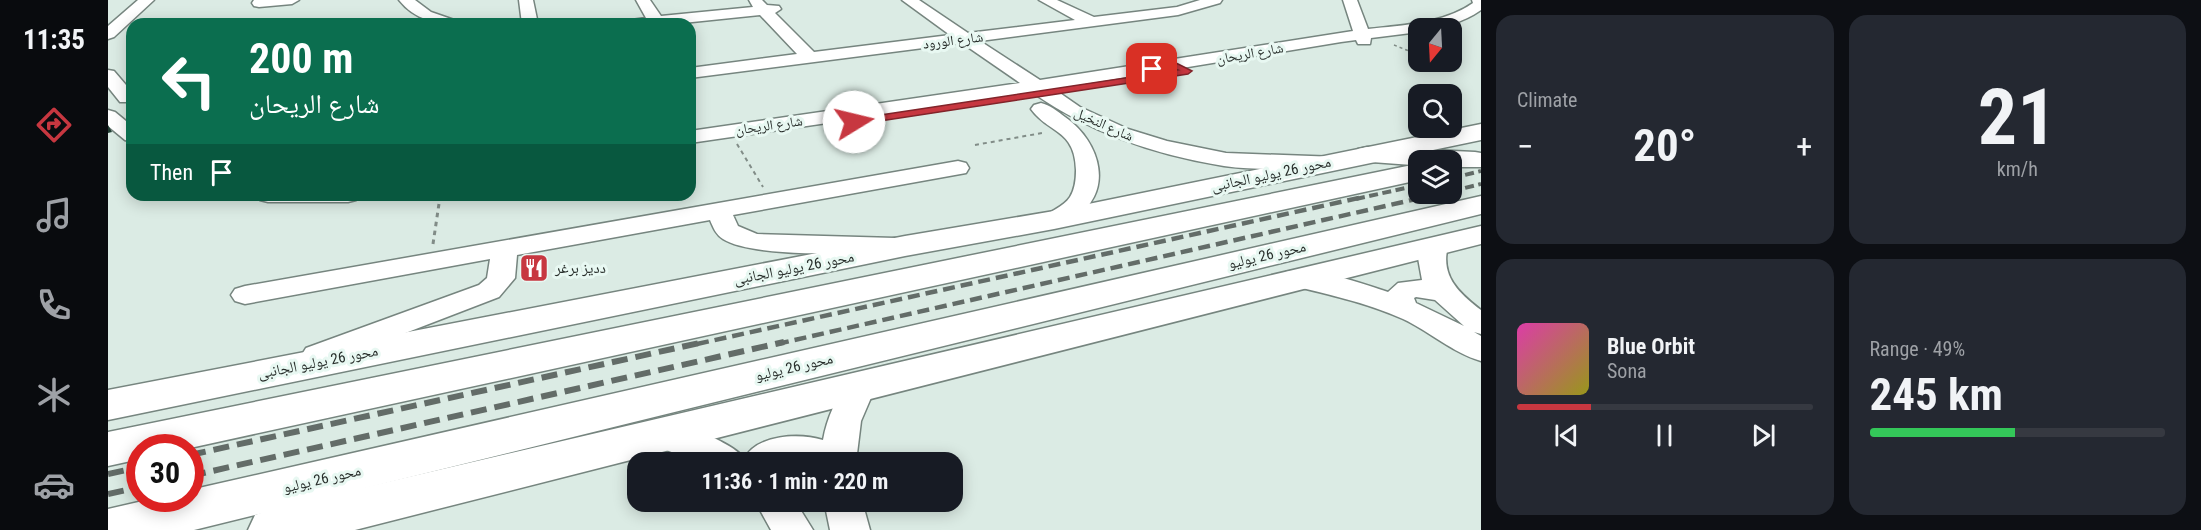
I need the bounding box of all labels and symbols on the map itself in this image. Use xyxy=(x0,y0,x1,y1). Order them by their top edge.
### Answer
north arrow xyxy=(1408,18,1462,72)
street label: شارع الورود xyxy=(922,28,984,54)
street label: شارع الريحان xyxy=(1215,39,1285,69)
pin xyxy=(1126,43,1177,94)
position arrow xyxy=(822,90,886,154)
street label: شارع النخيل xyxy=(1071,104,1136,146)
street label: شارع الريحان xyxy=(734,112,804,140)
street label: محور 26 يوليو الجانبى xyxy=(1210,152,1333,196)
street label: محور 26 يوليو xyxy=(1226,237,1308,273)
street label: محور 26 يوليو الجانبى xyxy=(732,248,856,289)
restaurant icon: دديز برغر xyxy=(518,252,550,284)
place label: دديز برغر xyxy=(554,259,606,277)
street label: محور 26 يوليو الجانبى xyxy=(256,342,380,383)
street label: محور 26 يوليو xyxy=(753,349,835,385)
speed limit sign: 30 xyxy=(126,434,204,512)
street label: محور 26 يوليو xyxy=(281,461,363,497)

